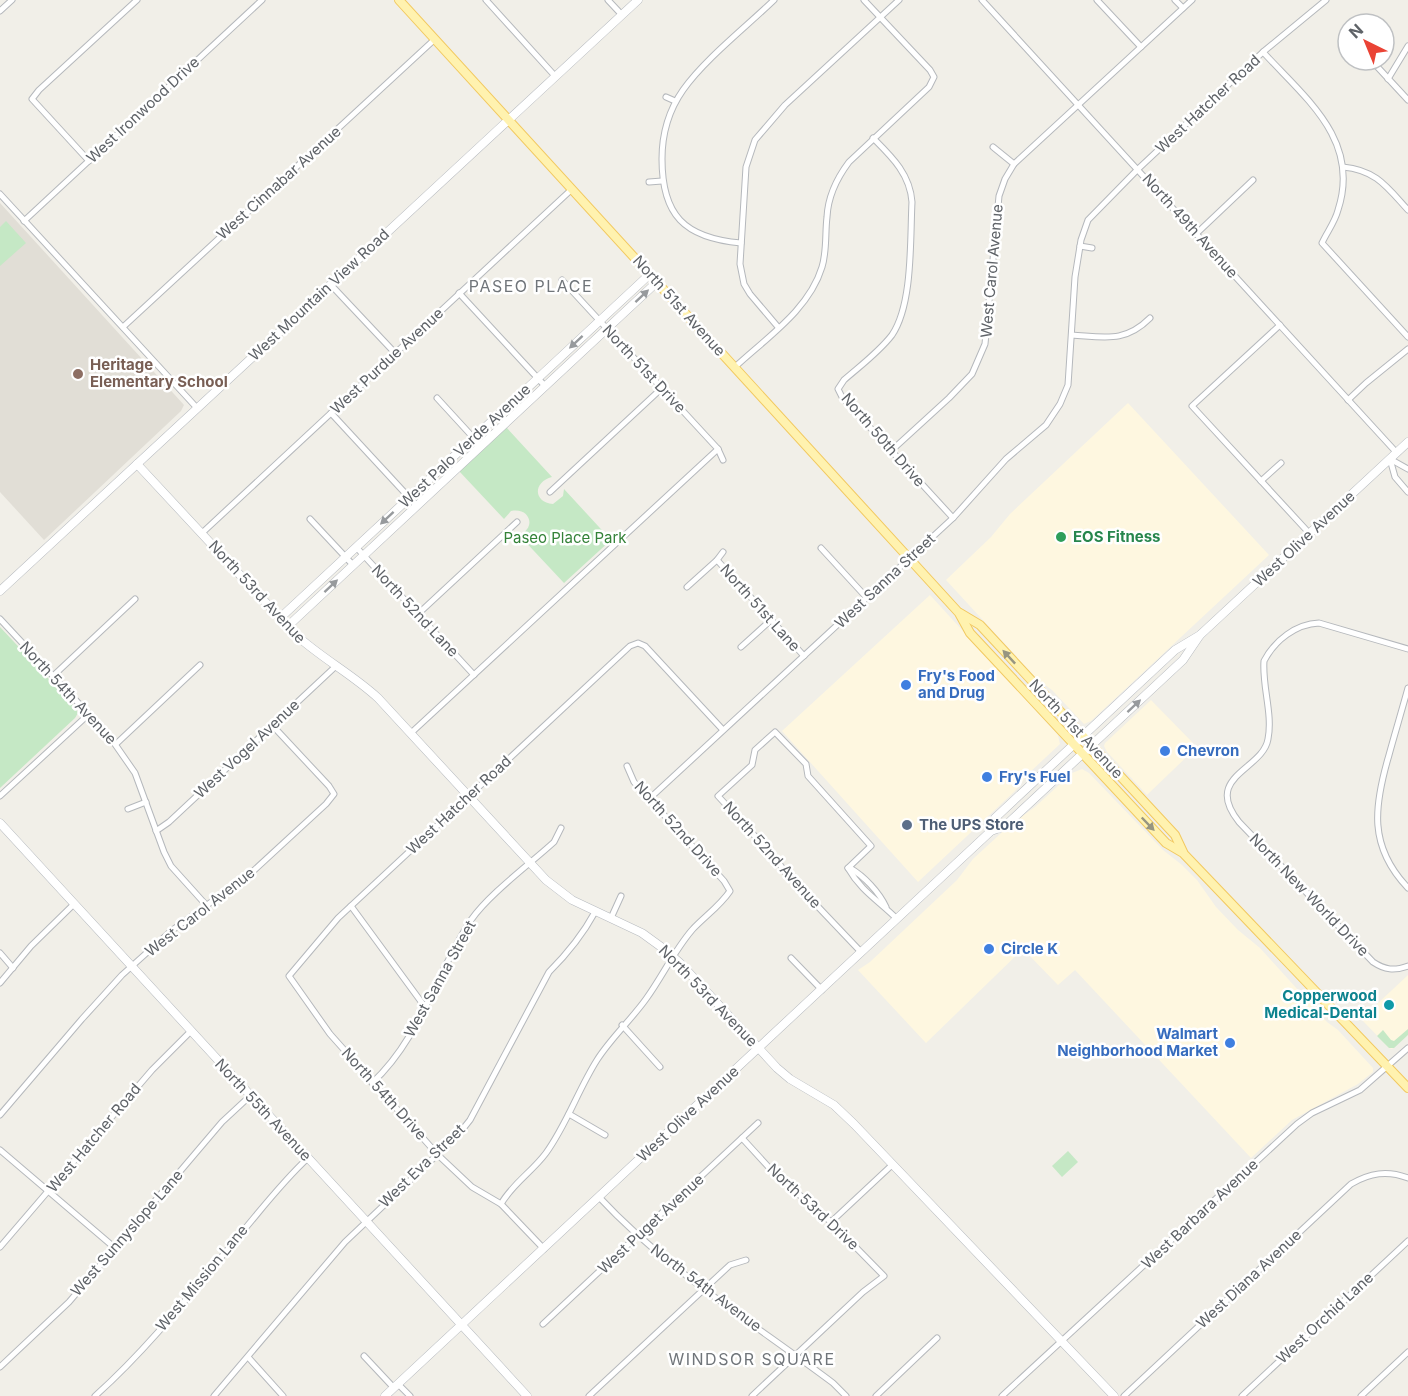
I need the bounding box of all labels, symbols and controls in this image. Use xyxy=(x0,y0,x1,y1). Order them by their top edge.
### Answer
north arrow xyxy=(1336,12,1396,72)
text: N xyxy=(1344,20,1367,43)
street label: West Hatcher Road xyxy=(1151,50,1264,157)
street label: West Ironwood Drive xyxy=(82,52,203,167)
street label: West Cinnabar Avenue xyxy=(213,122,345,244)
street label: North 49th Avenue xyxy=(1138,169,1242,282)
street label: West Carol Avenue xyxy=(976,203,1007,339)
street label: West Mountain View Road xyxy=(244,224,393,365)
street label: North 51st Avenue xyxy=(629,251,730,360)
district label: PASEO PLACE xyxy=(469,276,593,296)
one-way arrow xyxy=(635,289,650,303)
street label: West Purdue Avenue xyxy=(326,303,447,418)
street label: North 51st Drive xyxy=(599,321,690,417)
one-way arrow xyxy=(569,335,584,348)
place label: Heritage Elementary School xyxy=(90,355,228,391)
marker: Heritage Elementary School xyxy=(71,367,85,381)
street label: West Palo Verde Avenue xyxy=(395,380,534,512)
street label: North 50th Drive xyxy=(837,389,929,491)
street label: West Olive Avenue xyxy=(1249,487,1359,591)
one-way arrow xyxy=(380,511,395,525)
place label: EOS Fitness xyxy=(1073,527,1160,546)
park label: Paseo Place Park xyxy=(503,528,627,547)
street label: West Sanna Street xyxy=(830,529,939,632)
marker: EOS Fitness xyxy=(1054,530,1068,544)
street label: North 53rd Avenue xyxy=(205,536,310,647)
street label: North 51st Lane xyxy=(716,560,805,655)
street label: North 52nd Lane xyxy=(368,561,463,661)
one-way arrow xyxy=(323,580,337,594)
street label: North 54th Avenue xyxy=(16,637,121,748)
one-way arrow xyxy=(1002,649,1016,664)
place label: Fry's Food and Drug xyxy=(918,666,995,702)
street label: North 51st Avenue xyxy=(1025,675,1127,782)
marker: Fry's Food and Drug xyxy=(899,678,913,692)
street label: West Vogel Avenue xyxy=(190,695,303,802)
one-way arrow xyxy=(1127,699,1142,713)
place label: Chevron xyxy=(1177,741,1239,760)
marker: Chevron xyxy=(1158,744,1172,758)
street label: West Hatcher Road xyxy=(402,751,515,858)
place label: Fry's Fuel xyxy=(999,767,1070,786)
marker: Fry's Fuel xyxy=(980,770,994,784)
street label: North 52nd Drive xyxy=(631,777,726,880)
street label: North 52nd Avenue xyxy=(719,797,825,912)
place label: The UPS Store xyxy=(919,815,1024,834)
one-way arrow xyxy=(1141,817,1155,832)
marker: The UPS Store xyxy=(900,818,914,832)
street label: North New World Drive xyxy=(1246,829,1373,960)
street label: West Carol Avenue xyxy=(141,863,258,960)
street label: West Sanna Street xyxy=(400,917,480,1040)
place label: Circle K xyxy=(1001,939,1058,958)
street label: North 53rd Avenue xyxy=(655,941,762,1050)
marker: Circle K xyxy=(982,942,996,956)
place label: Copperwood Medical-Dental xyxy=(1264,986,1377,1022)
marker: Copperwood Medical-Dental xyxy=(1382,998,1396,1012)
place label: Walmart Neighborhood Market xyxy=(1057,1024,1219,1060)
marker: Walmart Neighborhood Market xyxy=(1223,1036,1237,1050)
street label: North 54th Drive xyxy=(338,1043,431,1144)
street label: North 55th Avenue xyxy=(211,1055,316,1165)
street label: West Olive Avenue xyxy=(633,1062,743,1166)
street label: West Hatcher Road xyxy=(43,1079,145,1196)
street label: West Eva Street xyxy=(375,1120,469,1211)
street label: West Barbara Avenue xyxy=(1137,1155,1262,1273)
street label: North 53rd Drive xyxy=(763,1159,863,1254)
street label: West Sunnyslope Lane xyxy=(66,1166,187,1300)
street label: West Puget Avenue xyxy=(594,1170,708,1278)
street label: West Mission Lane xyxy=(152,1221,252,1335)
street label: West Diana Avenue xyxy=(1192,1225,1305,1332)
street label: North 54th Avenue xyxy=(647,1240,765,1335)
street label: West Orchid Lane xyxy=(1272,1268,1377,1367)
district label: WINDSOR SQUARE xyxy=(668,1349,836,1369)

